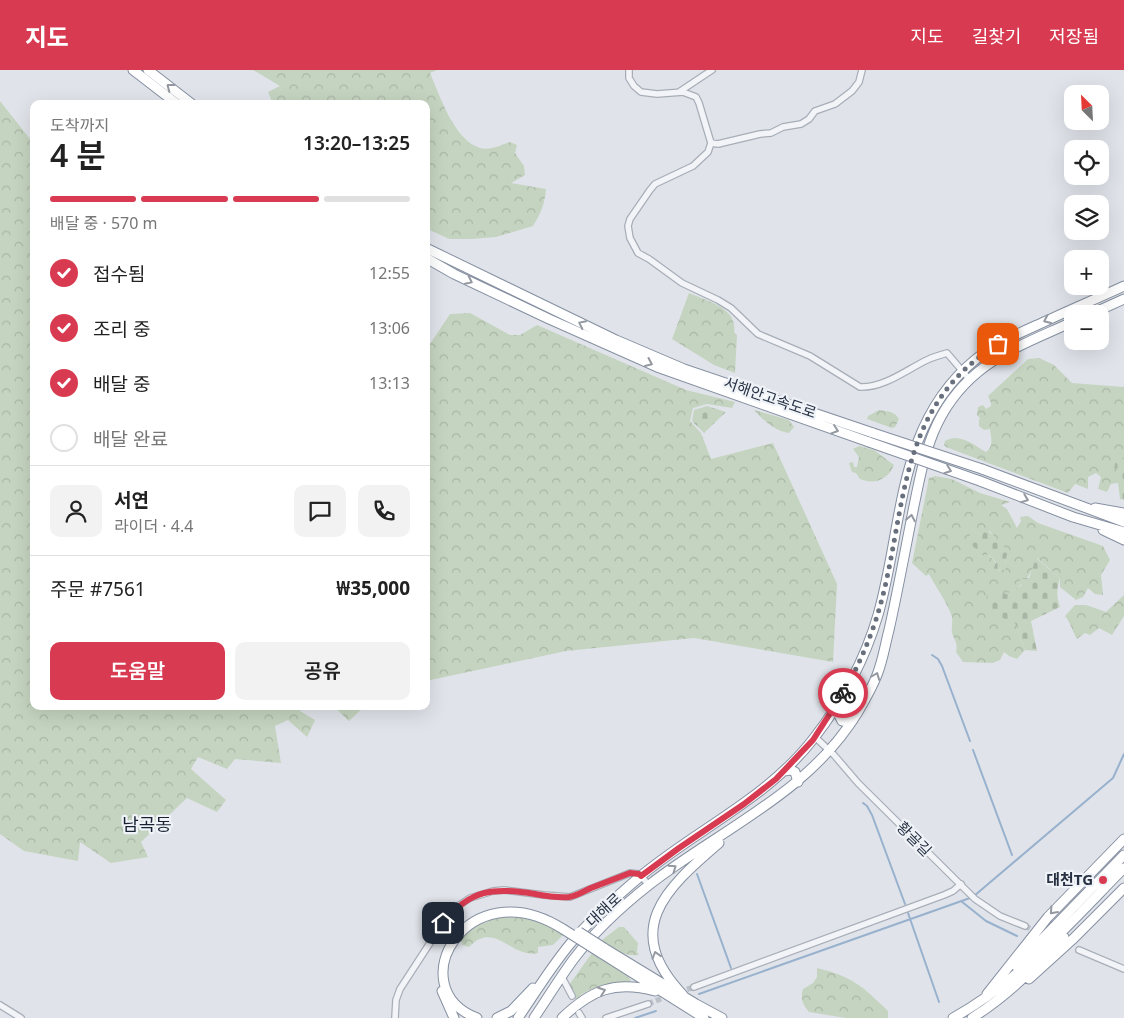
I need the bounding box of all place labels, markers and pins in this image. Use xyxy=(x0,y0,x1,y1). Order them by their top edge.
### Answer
pin xyxy=(977,323,1019,365)
place label: 대천TG xyxy=(1046,869,1093,889)
marker: 대천TG xyxy=(1097,874,1109,886)
pin xyxy=(422,902,464,944)

